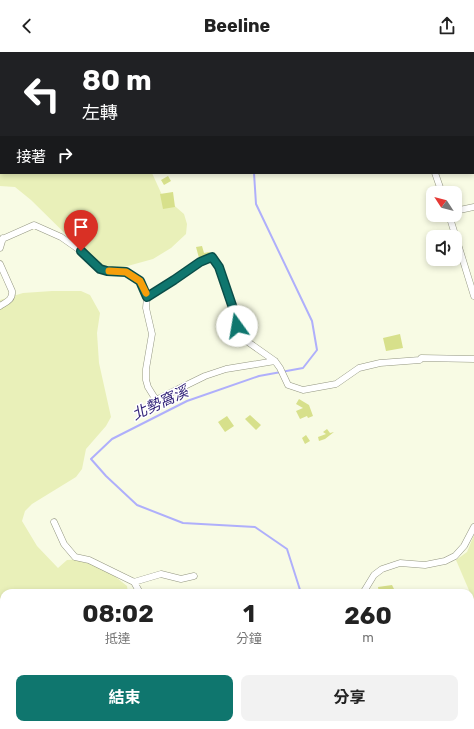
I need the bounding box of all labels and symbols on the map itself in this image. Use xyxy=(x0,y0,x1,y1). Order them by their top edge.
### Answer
north arrow xyxy=(426,186,462,222)
pin xyxy=(64,210,98,251)
position arrow xyxy=(216,305,258,347)
water label: 北勢窩溪 xyxy=(129,381,193,424)

